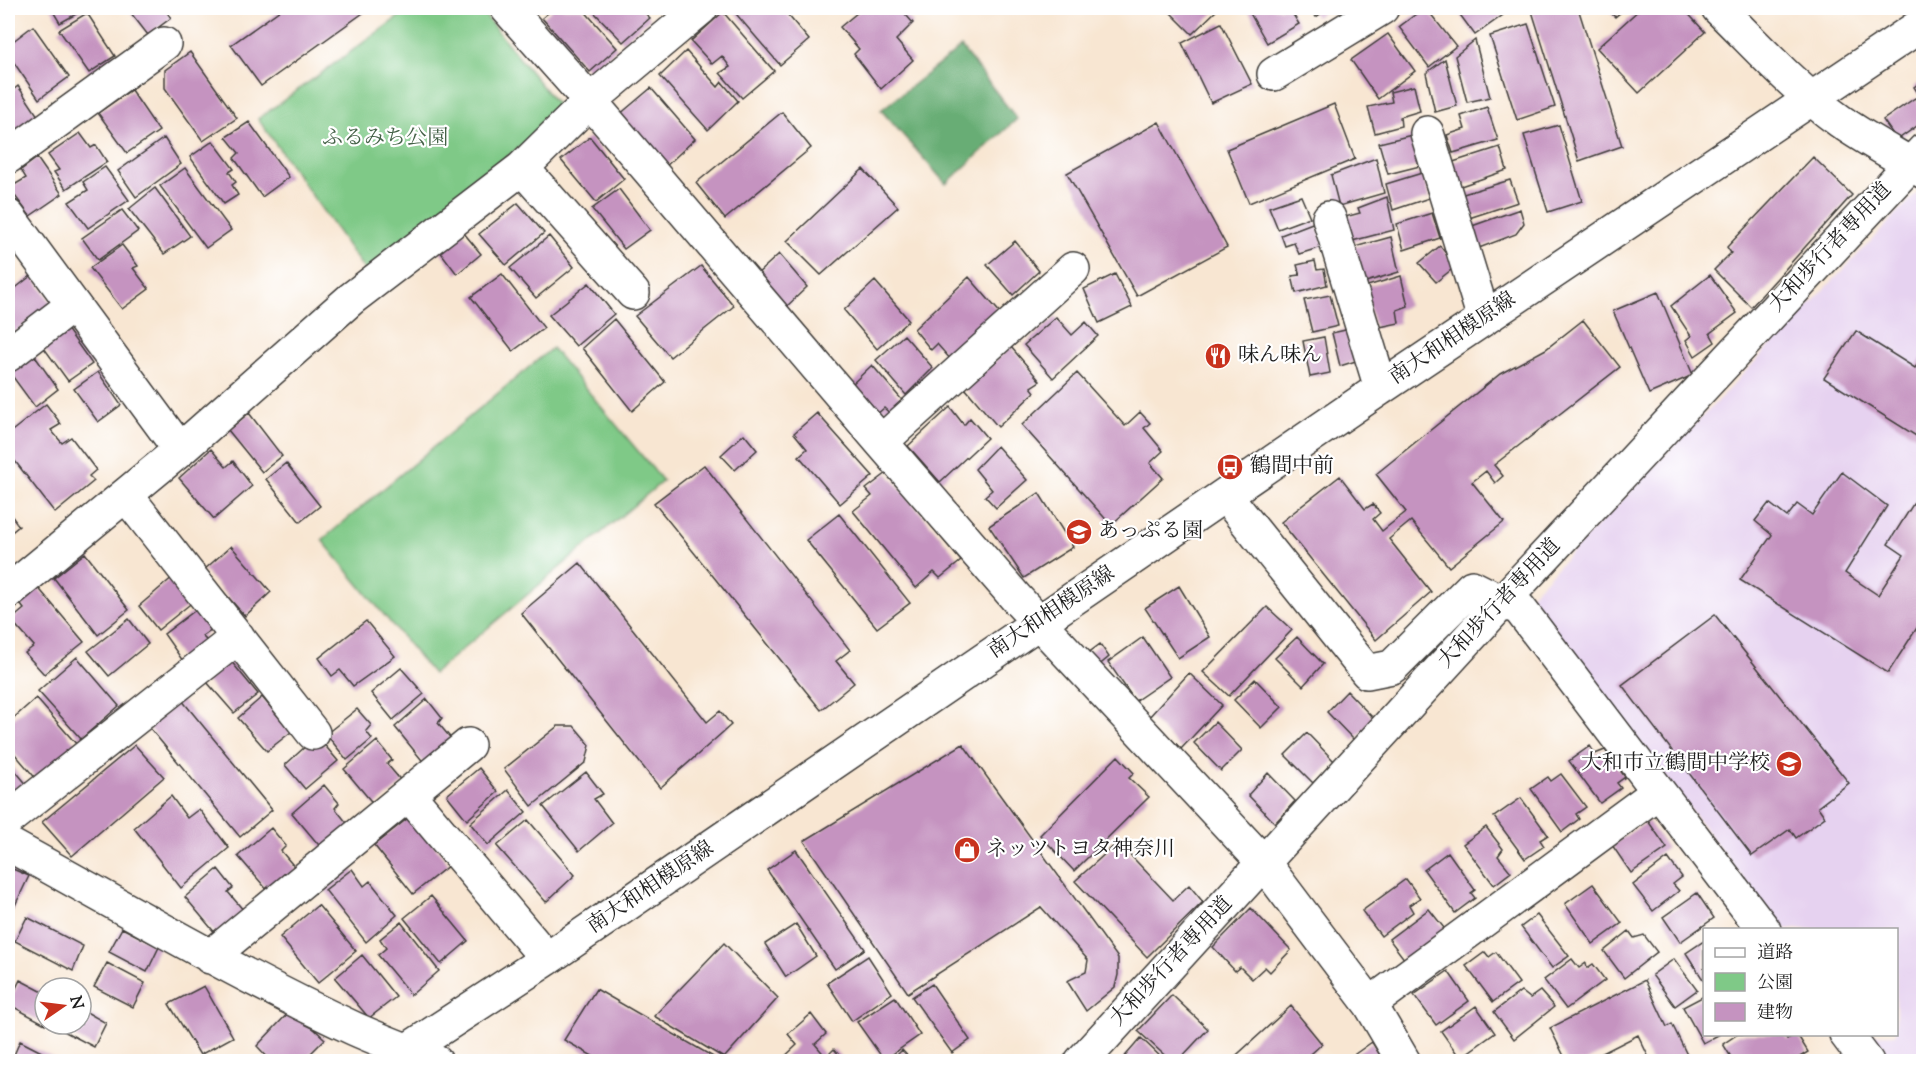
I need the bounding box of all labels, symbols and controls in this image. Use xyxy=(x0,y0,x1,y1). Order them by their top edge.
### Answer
park label: ふるみち公園 xyxy=(322,124,448,154)
street label: 大和歩行者専用道 xyxy=(1763,176,1899,320)
street label: 南大和相模原線 xyxy=(1384,285,1522,393)
restaurant icon: 味ん味ん xyxy=(1203,341,1233,371)
place label: 味ん味ん xyxy=(1238,341,1322,371)
bus stop icon: 鶴間中前 xyxy=(1215,452,1245,482)
place label: 鶴間中前 xyxy=(1250,452,1334,482)
school or university icon: あっぷる園 xyxy=(1064,517,1094,547)
place label: あっぷる園 xyxy=(1098,517,1203,547)
street label: 大和歩行者専用道 xyxy=(1432,532,1568,676)
street label: 南大和相模原線 xyxy=(983,559,1121,667)
place label: 大和市立鶴間中学校 xyxy=(1581,749,1770,779)
school or university icon: 大和市立鶴間中学校 xyxy=(1774,749,1804,779)
street label: 南大和相模原線 xyxy=(582,834,720,942)
shop icon: ネッツトヨタ神奈川 xyxy=(952,835,982,865)
place label: ネッツトヨタ神奈川 xyxy=(986,835,1175,865)
street label: 大和歩行者専用道 xyxy=(1104,890,1240,1034)
legend xyxy=(1703,928,1898,1036)
text: 道路 xyxy=(1757,941,1793,967)
text: 公園 xyxy=(1757,971,1793,997)
north arrow xyxy=(33,976,93,1036)
text: N xyxy=(62,994,88,1012)
text: 建物 xyxy=(1757,1001,1793,1027)

